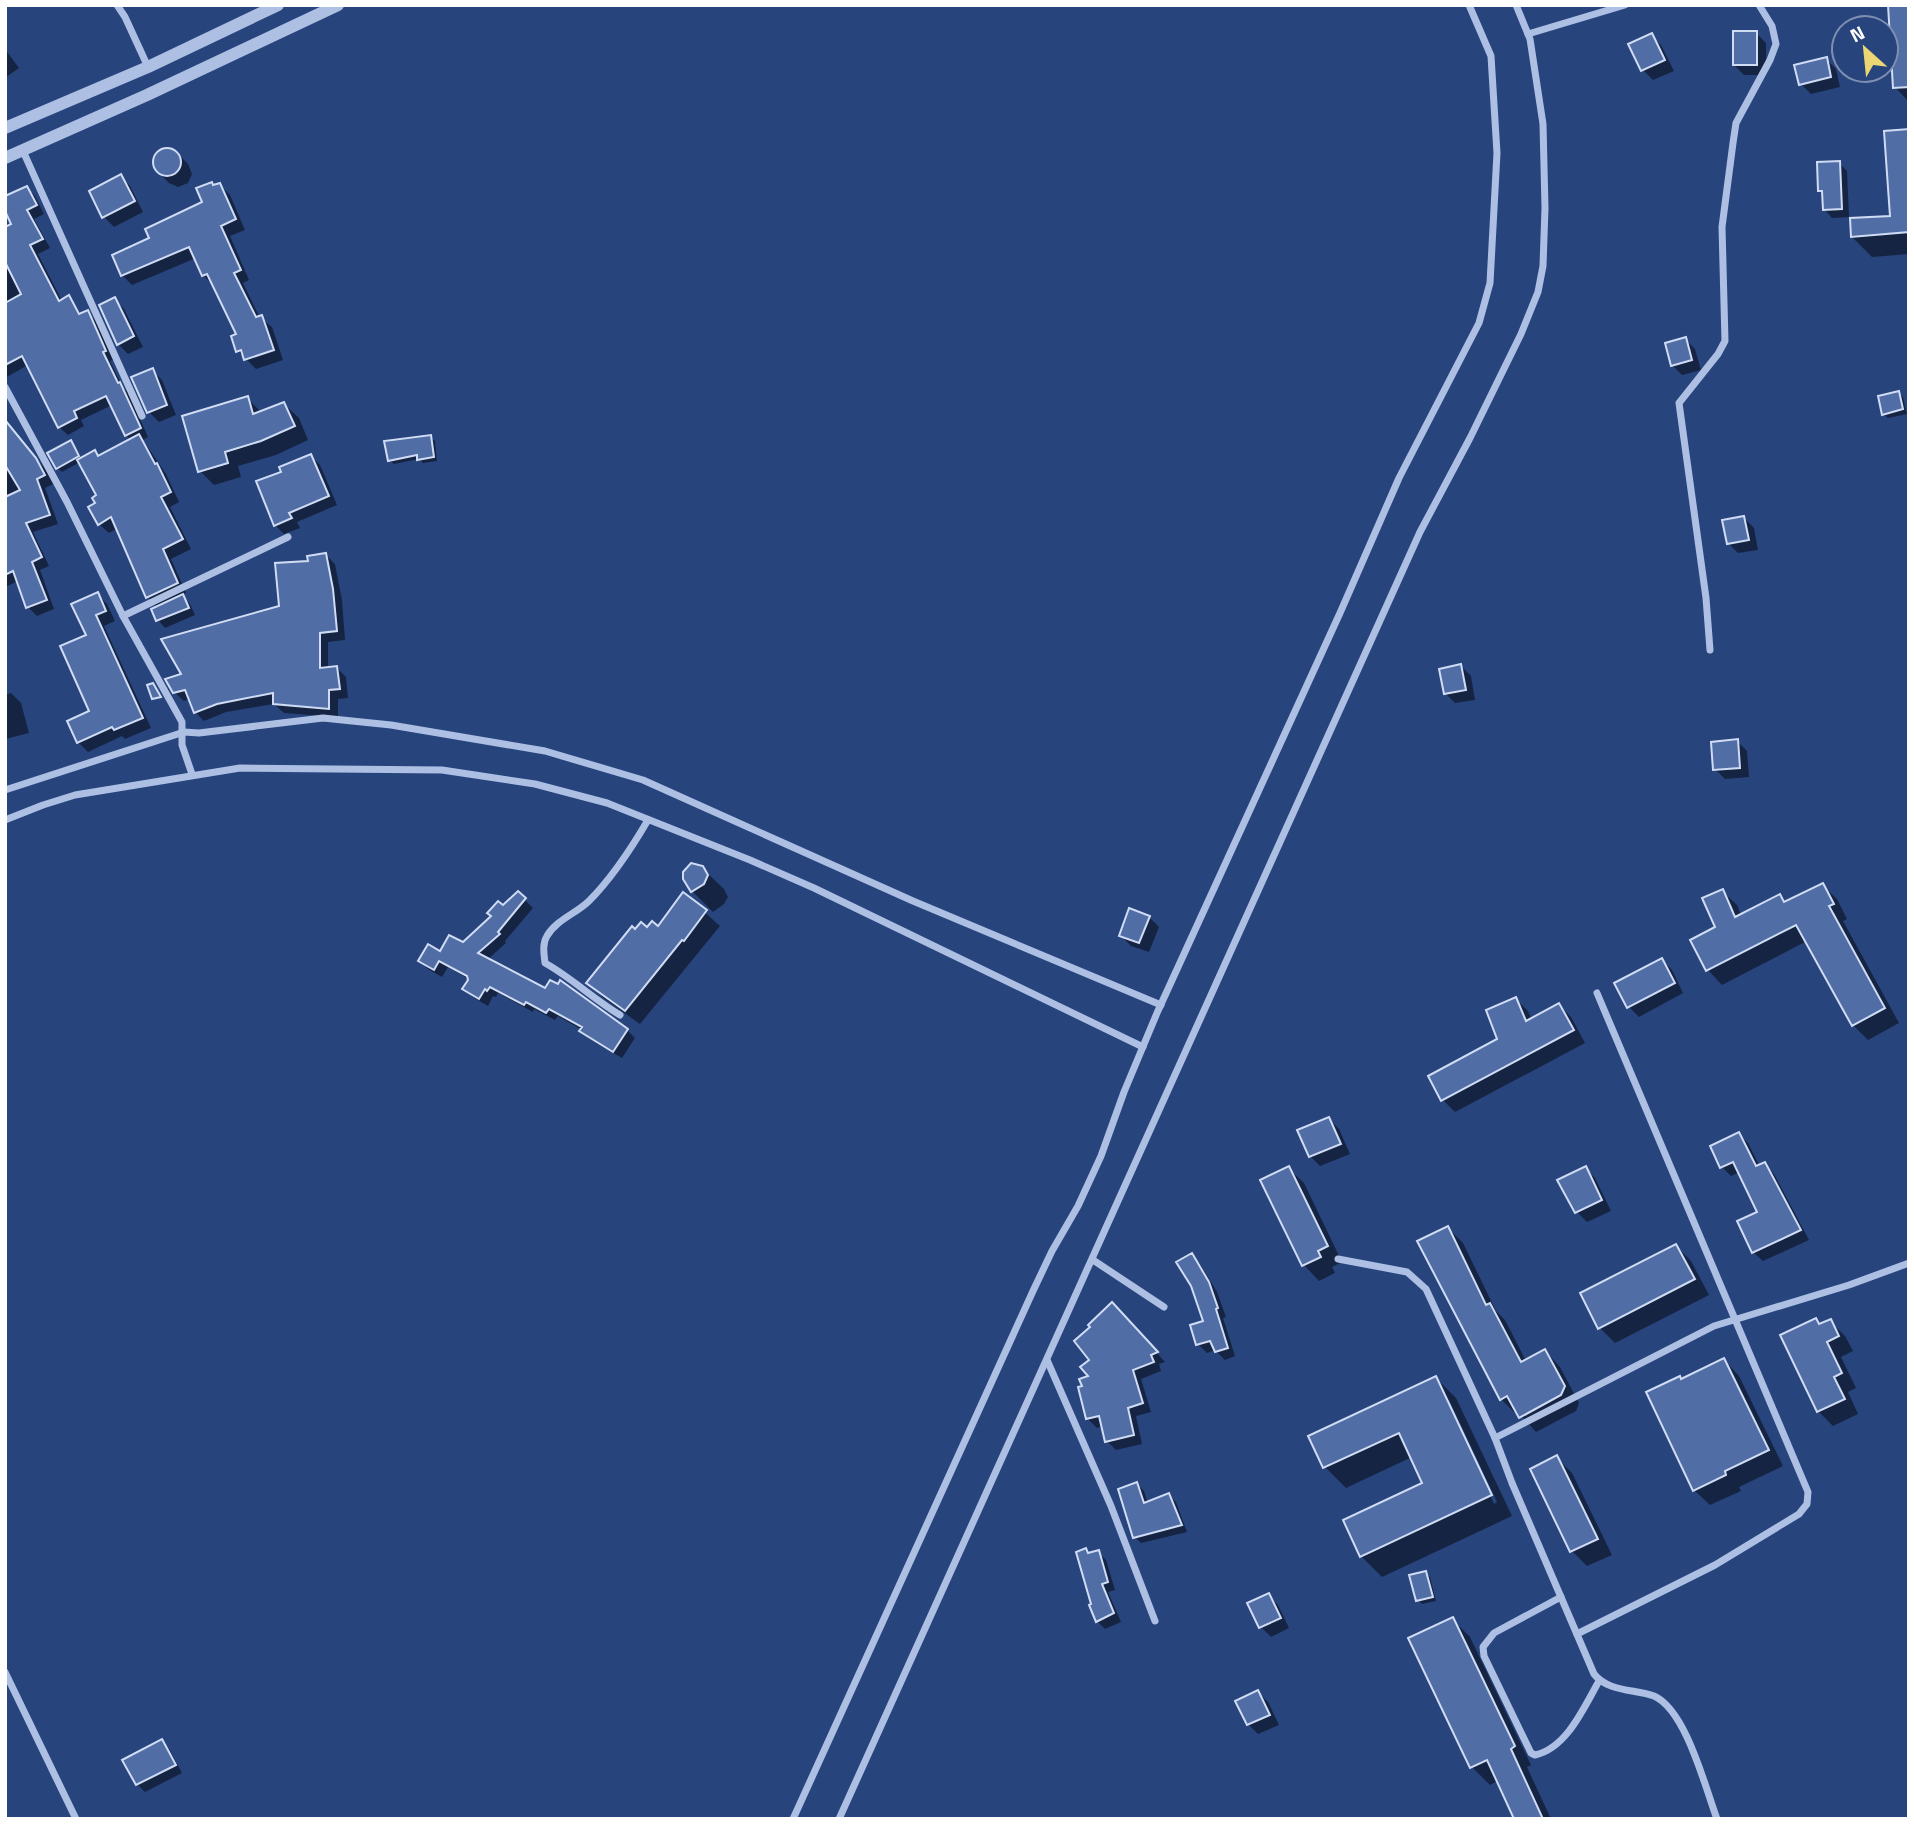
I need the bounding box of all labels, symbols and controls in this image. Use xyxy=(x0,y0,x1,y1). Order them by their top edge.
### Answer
north arrow xyxy=(1830,14,1900,84)
text: N xyxy=(1845,17,1870,49)

